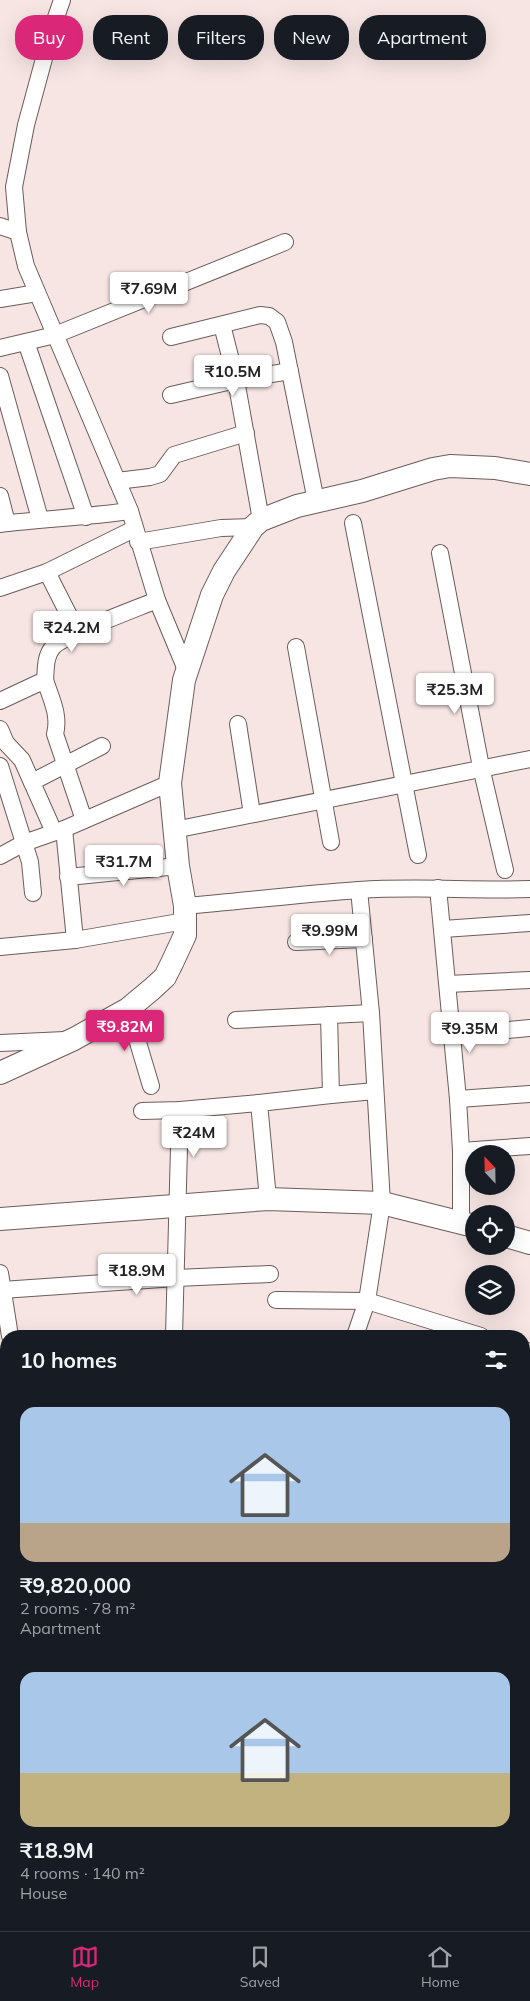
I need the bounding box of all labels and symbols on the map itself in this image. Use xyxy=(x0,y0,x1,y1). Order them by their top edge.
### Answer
pin: ₹7.69M xyxy=(108,272,190,314)
pin: ₹10.5M xyxy=(192,354,274,397)
pin: ₹24.2M xyxy=(31,610,113,653)
pin: ₹25.3M xyxy=(414,672,496,715)
pin: ₹31.7M xyxy=(83,844,165,887)
pin: ₹9.99M xyxy=(289,914,371,956)
pin: ₹9.82M xyxy=(84,1010,166,1052)
pin: ₹9.35M xyxy=(429,1012,511,1054)
pin: ₹24M xyxy=(164,1116,224,1158)
north arrow xyxy=(465,1145,515,1195)
pin: ₹18.9M xyxy=(96,1254,178,1296)

